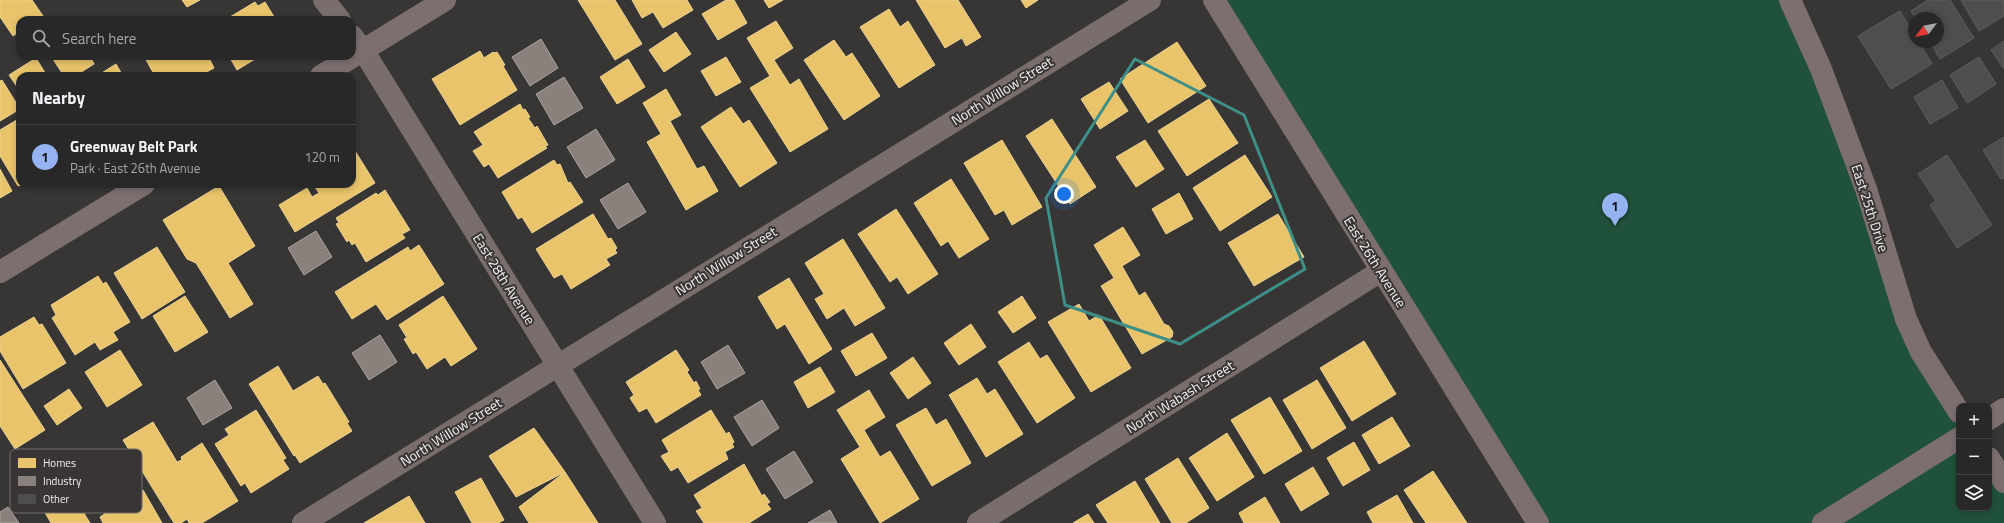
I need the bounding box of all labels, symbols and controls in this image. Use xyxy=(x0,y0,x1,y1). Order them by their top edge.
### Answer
north arrow xyxy=(1908,12,1944,48)
search box xyxy=(16,16,356,60)
icon: search xyxy=(30,27,52,49)
text: Search here xyxy=(62,27,136,50)
street label: North Willow Street xyxy=(947,51,1057,130)
text: Nearby xyxy=(32,85,85,111)
text: Greenway Belt Park xyxy=(70,135,198,158)
text: 1 xyxy=(41,147,49,167)
text: 120 m xyxy=(304,147,340,167)
text: Park · East 26th Avenue xyxy=(70,158,200,178)
street label: East 25th Drive xyxy=(1846,161,1895,254)
your location xyxy=(1054,184,1074,204)
pin: 1 xyxy=(1602,193,1628,226)
street label: East 26th Avenue xyxy=(1339,212,1412,312)
street label: North Willow Street xyxy=(671,221,781,300)
street label: East 28th Avenue xyxy=(468,229,541,329)
street label: North Wabash Street xyxy=(1122,355,1238,438)
street label: North Willow Street xyxy=(396,392,506,471)
map controls xyxy=(1956,403,1992,511)
button: + xyxy=(1956,403,1992,439)
button: − xyxy=(1956,439,1992,475)
legend xyxy=(10,449,142,513)
text: Homes xyxy=(43,455,76,471)
text: Industry xyxy=(43,473,82,489)
button: layers xyxy=(1956,475,1992,511)
text: Other xyxy=(43,491,70,507)

